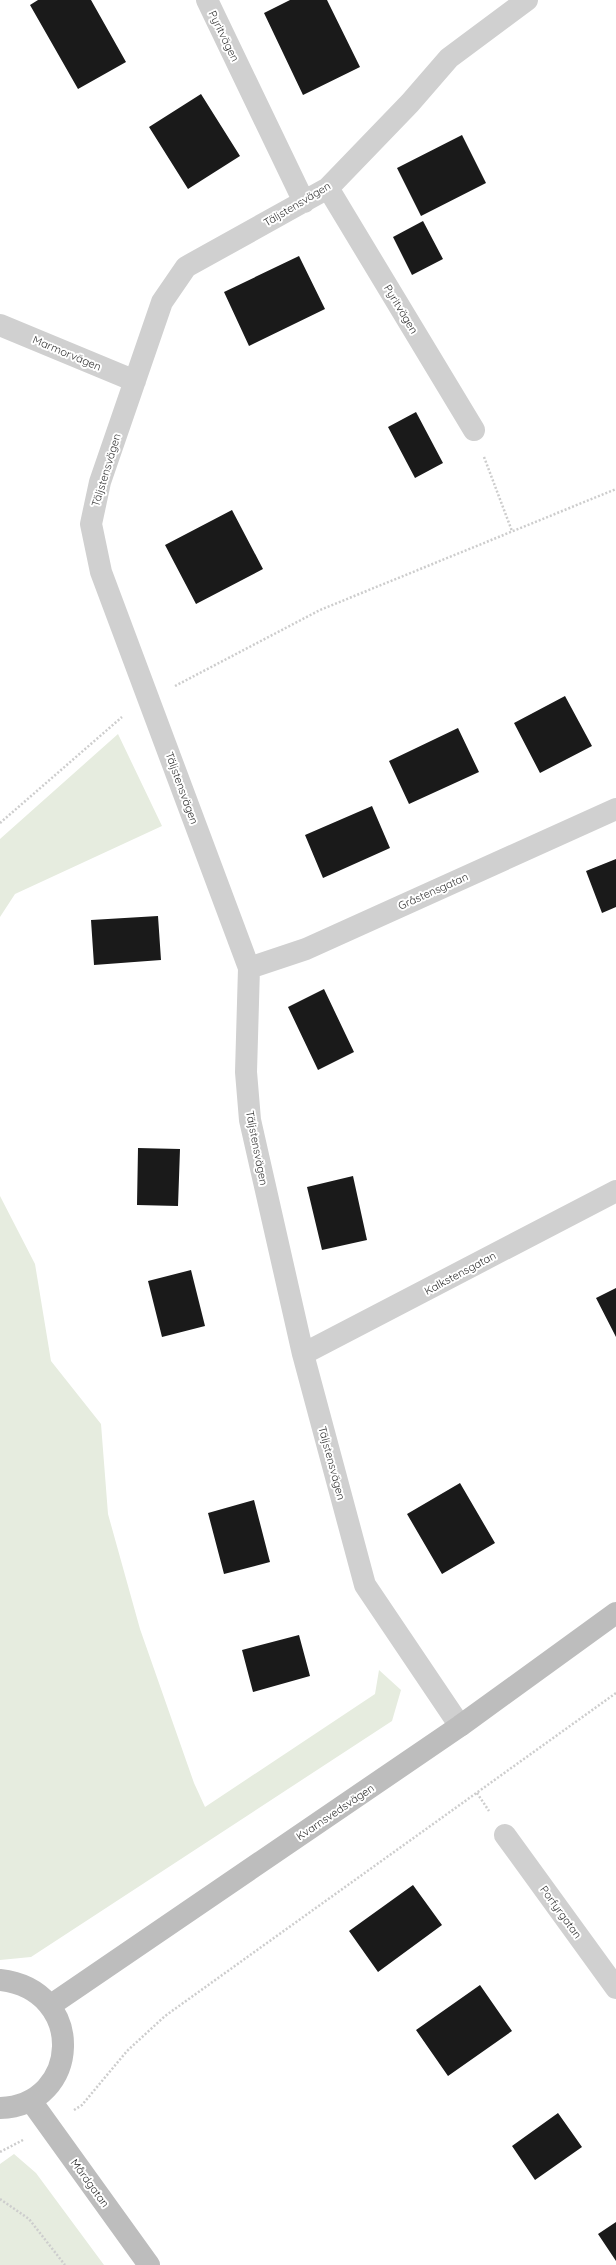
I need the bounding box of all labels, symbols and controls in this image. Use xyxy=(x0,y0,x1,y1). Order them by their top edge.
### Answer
street label: Pyritvägen xyxy=(206,8,242,64)
street label: Täljstensvägen xyxy=(261,178,333,230)
street label: Pyritvägen xyxy=(381,282,421,336)
street label: Marmorvägen xyxy=(31,332,103,374)
street label: Täljstensvägen xyxy=(88,432,124,508)
street label: Täljstensvägen xyxy=(162,750,202,826)
street label: Gråstensgatan xyxy=(396,869,470,913)
street label: Täljstensvägen xyxy=(243,1109,271,1187)
street label: Kalkstensgatan xyxy=(422,1248,498,1298)
street label: Täljstensvägen xyxy=(315,1425,349,1501)
street label: Kvarnsvedsvägen xyxy=(293,1781,377,1843)
street label: Porfyrgatan xyxy=(537,1883,585,1941)
street label: Mårdgatan xyxy=(68,2156,112,2210)

